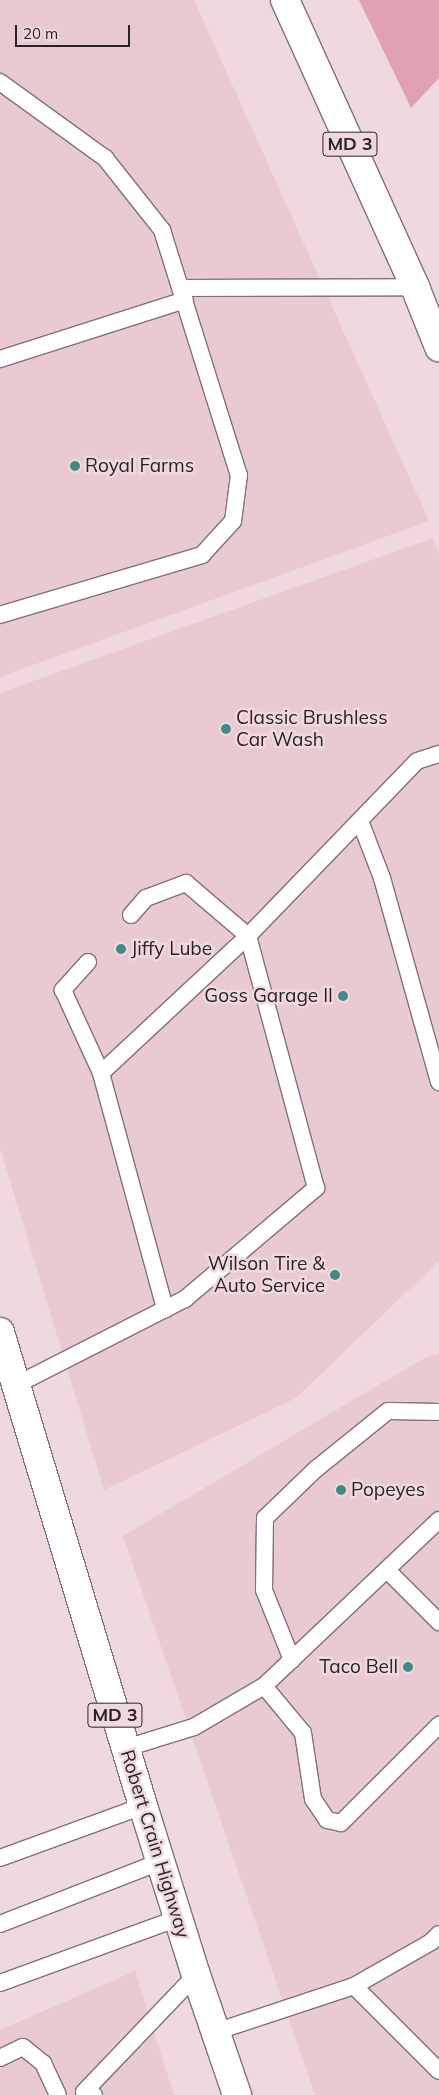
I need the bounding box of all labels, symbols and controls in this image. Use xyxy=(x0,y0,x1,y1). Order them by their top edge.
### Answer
scale bar xyxy=(18,15,132,47)
text: 20 m xyxy=(23,24,58,43)
road number: MD 3 xyxy=(321,128,379,160)
place label: Royal Farms xyxy=(85,455,194,477)
marker: Royal Farms xyxy=(69,460,81,472)
place label: Classic Brushless Car Wash xyxy=(236,707,388,751)
marker: Classic Brushless Car Wash xyxy=(220,723,232,735)
place label: Jiffy Lube xyxy=(131,938,212,960)
marker: Jiffy Lube xyxy=(115,943,127,955)
place label: Goss Garage II xyxy=(204,985,333,1007)
marker: Goss Garage II xyxy=(337,990,349,1002)
place label: Wilson Tire & Auto Service xyxy=(208,1253,325,1297)
marker: Wilson Tire & Auto Service xyxy=(329,1269,341,1281)
place label: Popeyes xyxy=(351,1479,425,1501)
marker: Popeyes xyxy=(335,1484,347,1496)
place label: Taco Bell xyxy=(319,1656,398,1678)
marker: Taco Bell xyxy=(402,1661,414,1673)
road number: MD 3 xyxy=(86,1700,144,1730)
street label: Robert Crain Highway xyxy=(116,1747,194,1941)

